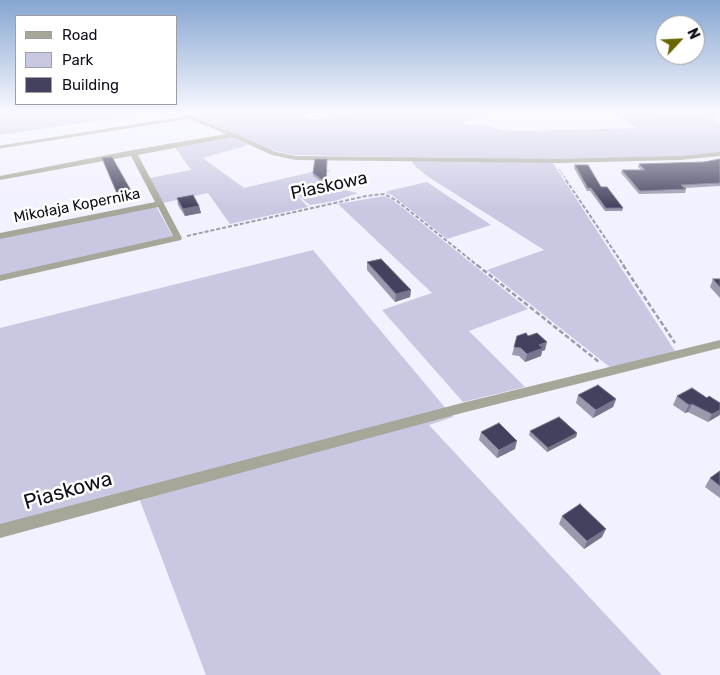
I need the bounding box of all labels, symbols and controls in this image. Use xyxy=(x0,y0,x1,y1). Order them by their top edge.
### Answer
legend xyxy=(15,15,178,105)
north arrow xyxy=(655,15,705,65)
text: Road xyxy=(62,26,98,44)
text: N xyxy=(683,26,703,42)
text: Park xyxy=(62,51,93,69)
text: Building xyxy=(62,76,119,94)
street label: Piaskowa xyxy=(289,167,369,205)
street label: Mikołaja Kopernika xyxy=(12,185,142,227)
street label: Piaskowa xyxy=(21,466,115,516)

